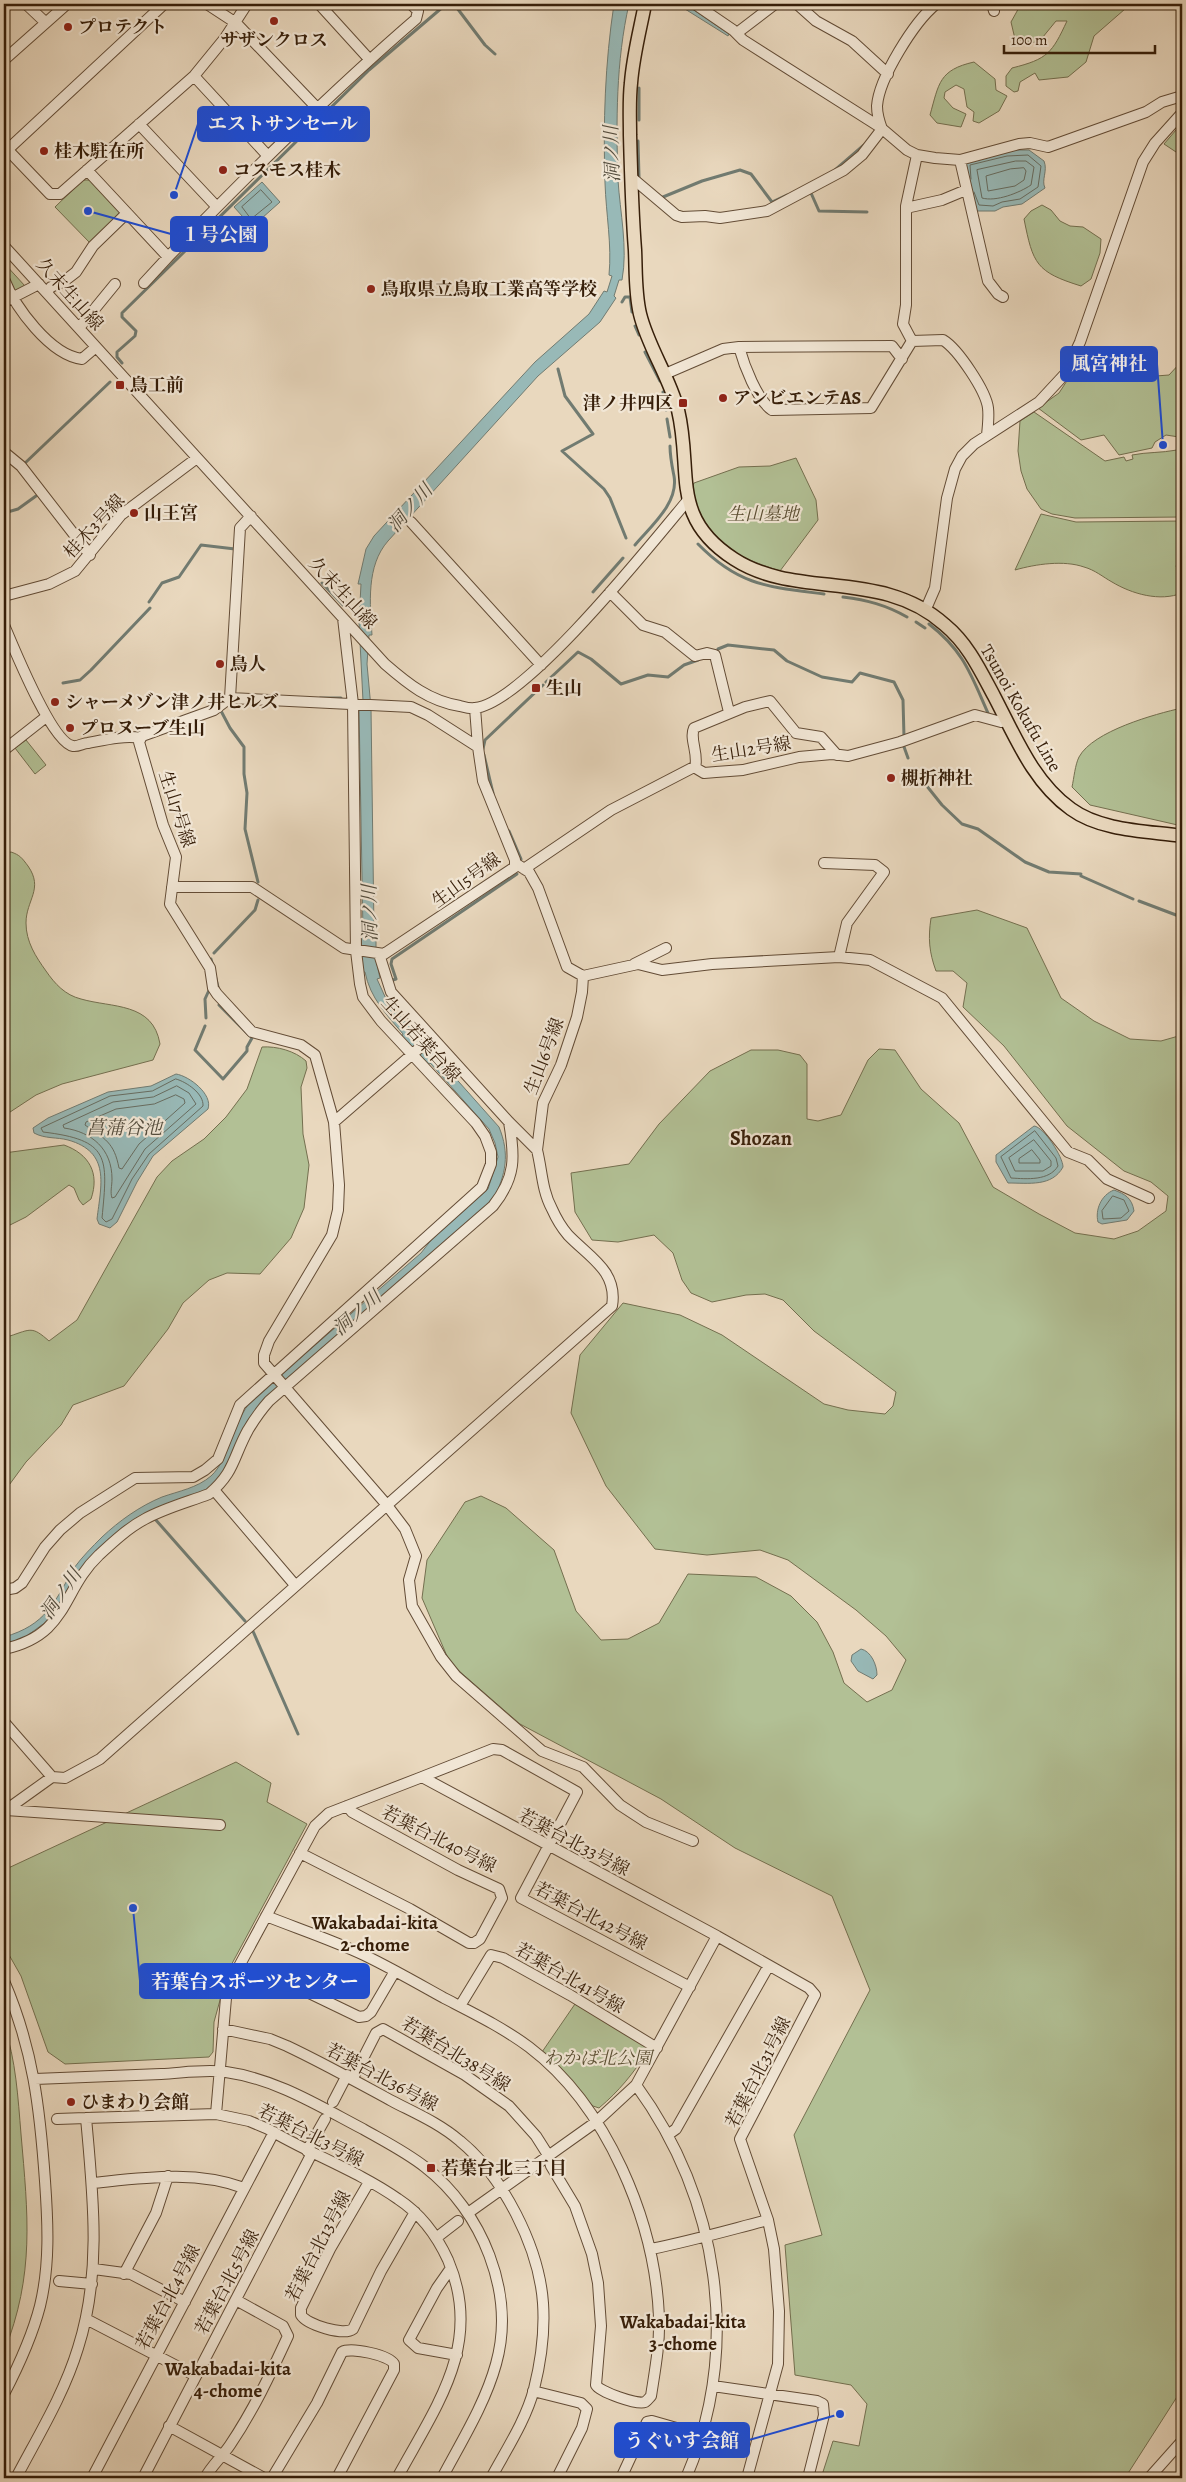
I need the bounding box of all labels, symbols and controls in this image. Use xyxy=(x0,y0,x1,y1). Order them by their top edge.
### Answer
place label: プロテクト xyxy=(78,15,167,39)
marker: サザンクロス xyxy=(268,15,280,27)
marker: プロテクト xyxy=(62,21,74,33)
scale bar xyxy=(1004,22,1155,54)
place label: サザンクロス xyxy=(220,28,328,52)
text: 100 m xyxy=(1011,30,1048,50)
callout: エストサンセール xyxy=(198,107,369,141)
text: エストサンセール xyxy=(208,111,358,137)
water label: 洞ノ川 xyxy=(598,123,626,183)
place label: 桂木駐在所 xyxy=(54,139,144,163)
marker: 桂木駐在所 xyxy=(38,145,50,157)
place label: コスモス桂木 xyxy=(233,158,341,182)
marker: コスモス桂木 xyxy=(217,164,229,176)
callout: １号公園 xyxy=(171,217,267,251)
text: １号公園 xyxy=(181,222,257,248)
street label: 久末生山線 xyxy=(31,253,109,335)
place label: 鳥取県立鳥取工業高等学校 xyxy=(381,277,597,301)
marker: 鳥取県立鳥取工業高等学校 xyxy=(365,283,377,295)
callout: 風宮神社 xyxy=(1061,347,1157,381)
text: 風宮神社 xyxy=(1071,351,1147,377)
place label: 鳥工前 xyxy=(130,373,184,397)
marker: 鳥工前 xyxy=(114,379,126,391)
place label: アンビエンテAS xyxy=(733,386,861,410)
place label: 津ノ井四区 xyxy=(583,391,673,415)
marker: アンビエンテAS xyxy=(717,392,729,404)
marker: 津ノ井四区 xyxy=(677,397,689,409)
water label: 洞ノ川 xyxy=(381,477,440,538)
street label: 桂木3号線 xyxy=(58,489,130,563)
place label: 山王宮 xyxy=(144,501,198,525)
park label: 生山墓地 xyxy=(727,502,801,526)
marker: 山王宮 xyxy=(128,507,140,519)
street label: 久末生山線 xyxy=(304,552,382,634)
street label: Tsunoi Kokufu Line xyxy=(975,640,1067,776)
place label: 鳥人 xyxy=(230,652,266,676)
marker: 鳥人 xyxy=(214,658,226,670)
place label: 生山 xyxy=(546,676,582,700)
marker: 生山 xyxy=(530,682,542,694)
place label: シャーメゾン津ノ井ヒルズ xyxy=(65,690,279,714)
marker: シャーメゾン津ノ井ヒルズ xyxy=(49,696,61,708)
place label: プロヌーブ生山 xyxy=(80,716,205,740)
marker: プロヌーブ生山 xyxy=(64,722,76,734)
street label: 生山2号線 xyxy=(709,731,793,767)
place label: 槻折神社 xyxy=(901,766,973,790)
street label: 生山7号線 xyxy=(153,767,201,851)
marker: 槻折神社 xyxy=(885,772,897,784)
street label: 生山5号線 xyxy=(427,847,505,913)
water label: 洞ノ川 xyxy=(356,882,383,942)
street label: 生山若葉台線 xyxy=(376,991,466,1087)
street label: 生山6号線 xyxy=(518,1014,570,1098)
water label: 菖蒲谷池 xyxy=(86,1115,164,1141)
district label: Shozan xyxy=(730,1125,792,1152)
water label: 洞ノ川 xyxy=(327,1283,389,1342)
water label: 洞ノ川 xyxy=(34,1562,89,1625)
street label: 若葉台北40号線 xyxy=(378,1800,500,1878)
street label: 若葉台北33号線 xyxy=(514,1803,634,1881)
street label: 若葉台北42号線 xyxy=(530,1876,652,1956)
district label: Wakabadai-kita 2-chome xyxy=(311,1910,439,1958)
street label: 若葉台北41号線 xyxy=(511,1937,629,2019)
callout: 若葉台スポーツセンター xyxy=(140,1964,369,1998)
text: 若葉台スポーツセンター xyxy=(151,1969,359,1995)
street label: 若葉台北38号線 xyxy=(397,2011,515,2097)
street label: 若葉台北31号線 xyxy=(720,2012,796,2132)
street label: 若葉台北36号線 xyxy=(322,2037,442,2117)
park label: わかば北公園 xyxy=(544,2046,655,2070)
place label: ひまわり会館 xyxy=(81,2090,189,2114)
marker: ひまわり会館 xyxy=(65,2096,77,2108)
street label: 若葉台北3号線 xyxy=(254,2098,368,2172)
place label: 若葉台北三丁目 xyxy=(441,2156,567,2180)
marker: 若葉台北三丁目 xyxy=(425,2162,437,2174)
street label: 若葉台北13号線 xyxy=(280,2186,356,2306)
street label: 若葉台北5号線 xyxy=(189,2225,265,2339)
street label: 若葉台北4号線 xyxy=(130,2240,206,2354)
district label: Wakabadai-kita 3-chome xyxy=(619,2309,747,2357)
district label: Wakabadai-kita 4-chome xyxy=(164,2356,292,2404)
callout: うぐいす会館 xyxy=(615,2423,749,2457)
text: うぐいす会館 xyxy=(625,2428,739,2454)

